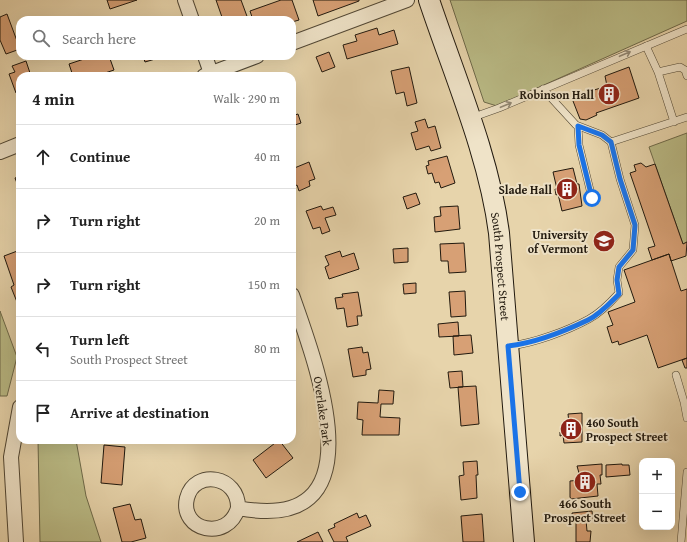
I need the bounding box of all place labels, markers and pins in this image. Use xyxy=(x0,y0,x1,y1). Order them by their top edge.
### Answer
building icon: Robinson Hall xyxy=(596,81,622,107)
place label: Robinson Hall xyxy=(520,86,594,103)
building icon: Slade Hall xyxy=(554,176,580,202)
place label: Slade Hall xyxy=(498,181,552,198)
place label: University of Vermont xyxy=(528,226,589,257)
school or university icon: University of Vermont xyxy=(591,228,617,254)
place label: 460 South Prospect Street xyxy=(586,414,668,445)
building icon: 460 South Prospect Street xyxy=(558,416,584,442)
building icon: 466 South Prospect Street xyxy=(572,469,598,495)
place label: 466 South Prospect Street xyxy=(544,495,626,526)

